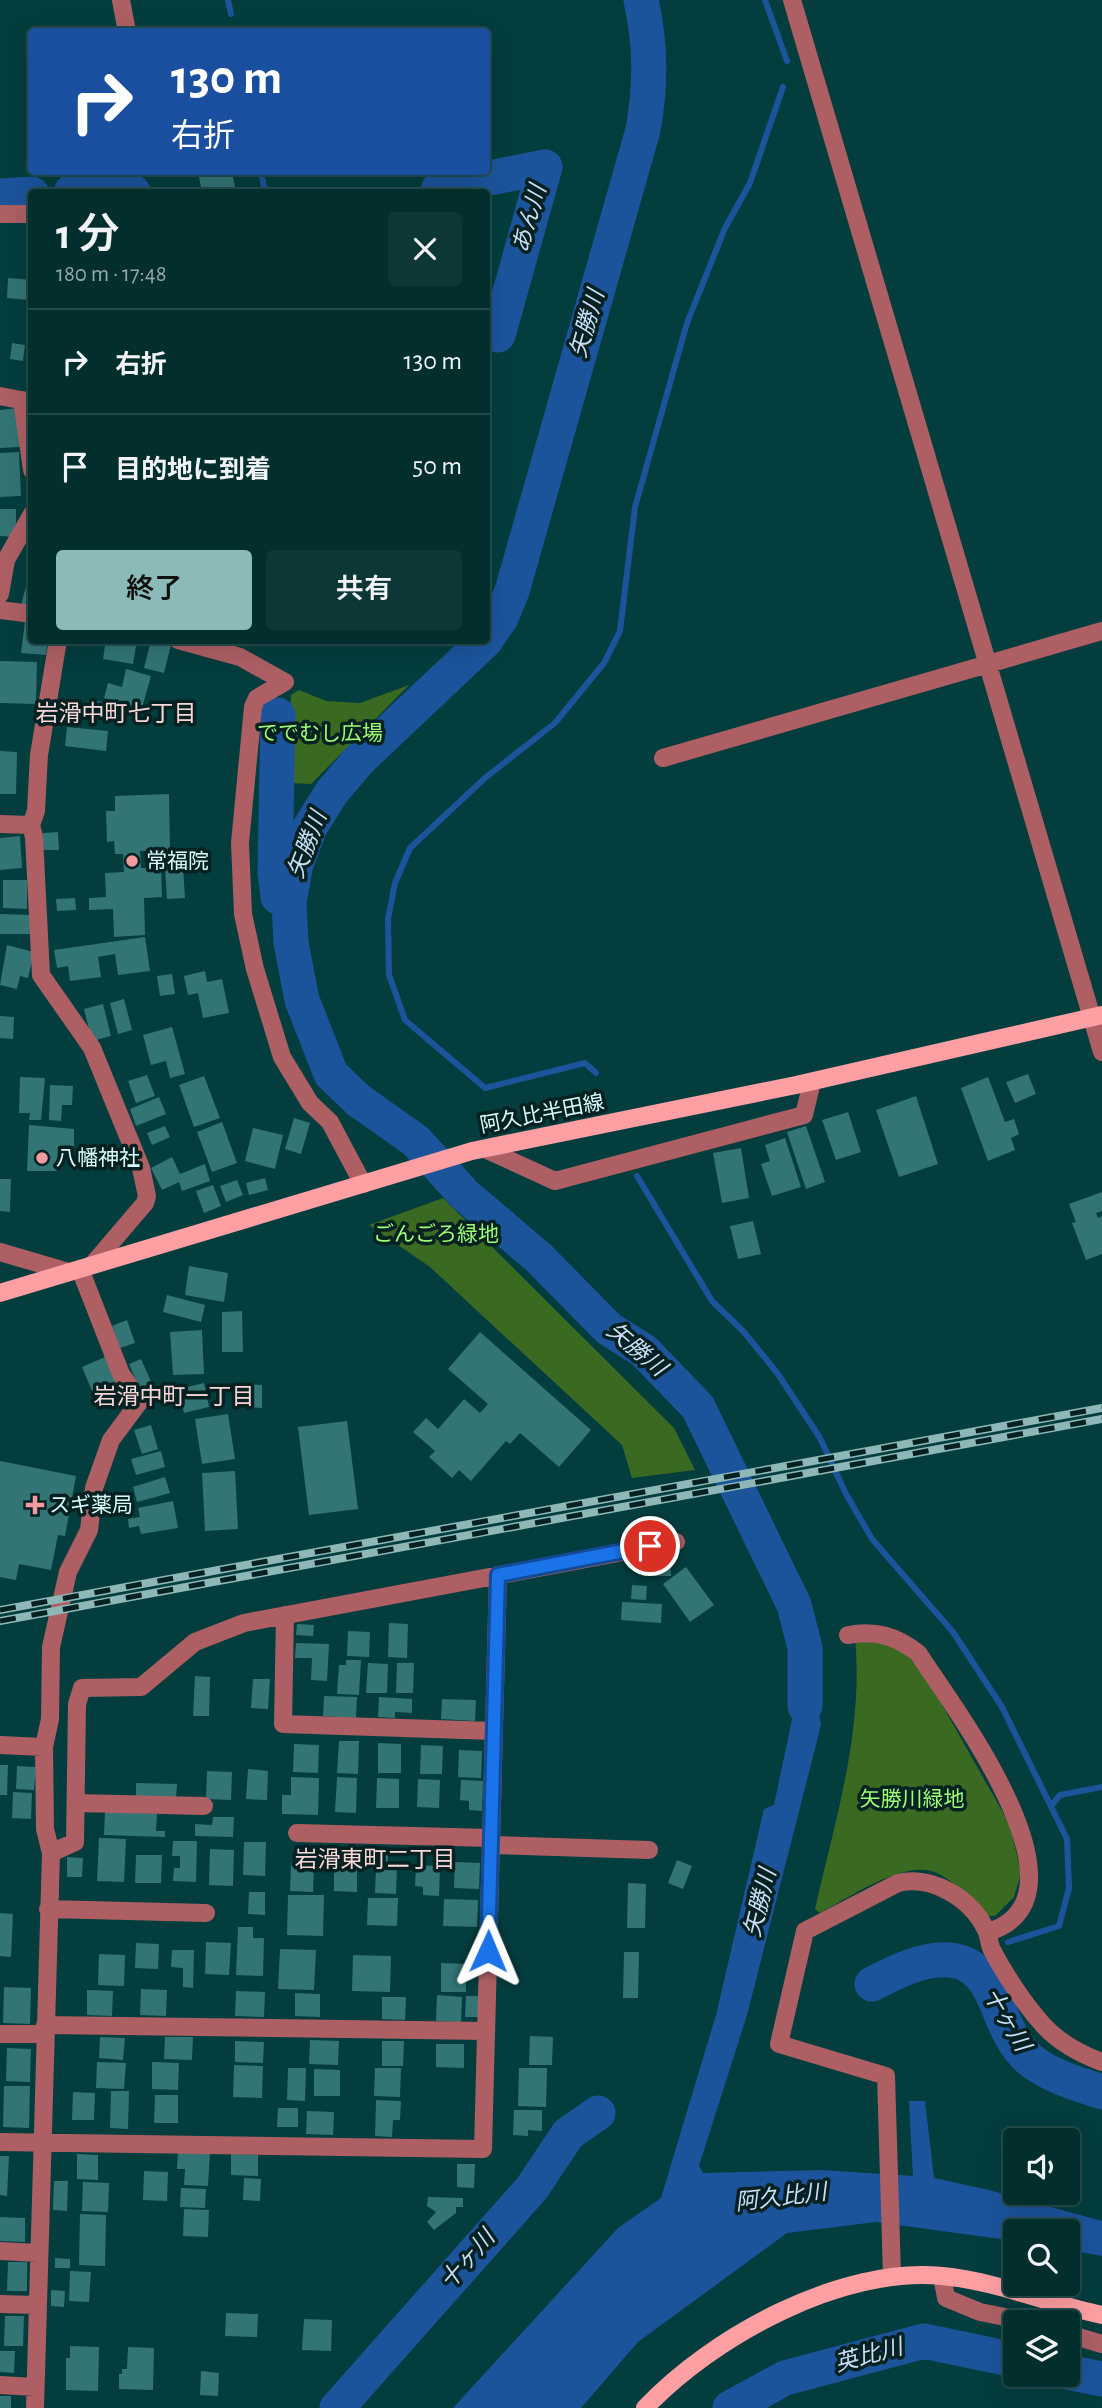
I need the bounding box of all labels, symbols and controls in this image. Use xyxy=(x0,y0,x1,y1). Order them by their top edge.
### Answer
text: 130 m xyxy=(171,54,282,103)
icon: right xyxy=(56,56,147,147)
text: 右折 xyxy=(171,120,235,152)
water label: あん川 xyxy=(508,180,551,255)
button: close xyxy=(388,212,462,286)
text: 1 分 xyxy=(56,214,119,256)
text: 180 m · 17:48 xyxy=(56,263,167,286)
water label: 矢勝川 xyxy=(566,284,609,360)
icon: right xyxy=(56,343,94,381)
text: 130 m xyxy=(404,348,462,374)
text: 右折 xyxy=(115,352,167,378)
icon: arrive xyxy=(56,448,94,486)
text: 50 m xyxy=(412,453,462,479)
text: 目的地に到着 xyxy=(115,457,271,483)
button: 終了 xyxy=(56,550,252,630)
button: 共有 xyxy=(266,550,462,630)
district label: 岩滑中町七丁目 xyxy=(36,701,197,726)
park label: ででむし広場 xyxy=(257,722,383,744)
water label: 矢勝川 xyxy=(283,805,332,881)
place label: 常福院 xyxy=(146,850,209,872)
marker: 常福院 xyxy=(124,853,140,869)
street label: 阿久比半田線 xyxy=(478,1091,606,1136)
place label: 八幡神社 xyxy=(56,1147,140,1169)
marker: 八幡神社 xyxy=(34,1150,50,1166)
park label: ごんごろ緑地 xyxy=(373,1223,499,1245)
water label: 矢勝川 xyxy=(602,1317,673,1383)
district label: 岩滑中町一丁目 xyxy=(94,1384,255,1409)
place label: スギ薬局 xyxy=(49,1494,133,1516)
marker: スギ薬局 xyxy=(27,1497,43,1513)
pin xyxy=(620,1516,680,1576)
icon: arrive xyxy=(631,1527,669,1565)
park label: 矢勝川緑地 xyxy=(860,1788,965,1810)
district label: 岩滑東町二丁目 xyxy=(295,1847,456,1872)
water label: 矢勝川 xyxy=(740,1863,781,1939)
position arrow xyxy=(451,1914,525,1988)
water label: 十ヶ川 xyxy=(978,1983,1037,2058)
map controls xyxy=(1003,2128,1080,2387)
button: sound xyxy=(1003,2128,1080,2205)
water label: 阿久比川 xyxy=(734,2179,831,2215)
button: search xyxy=(1003,2219,1080,2296)
water label: 十ヶ川 xyxy=(435,2223,501,2294)
button: layers xyxy=(1003,2310,1080,2387)
water label: 英比川 xyxy=(832,2333,908,2376)

